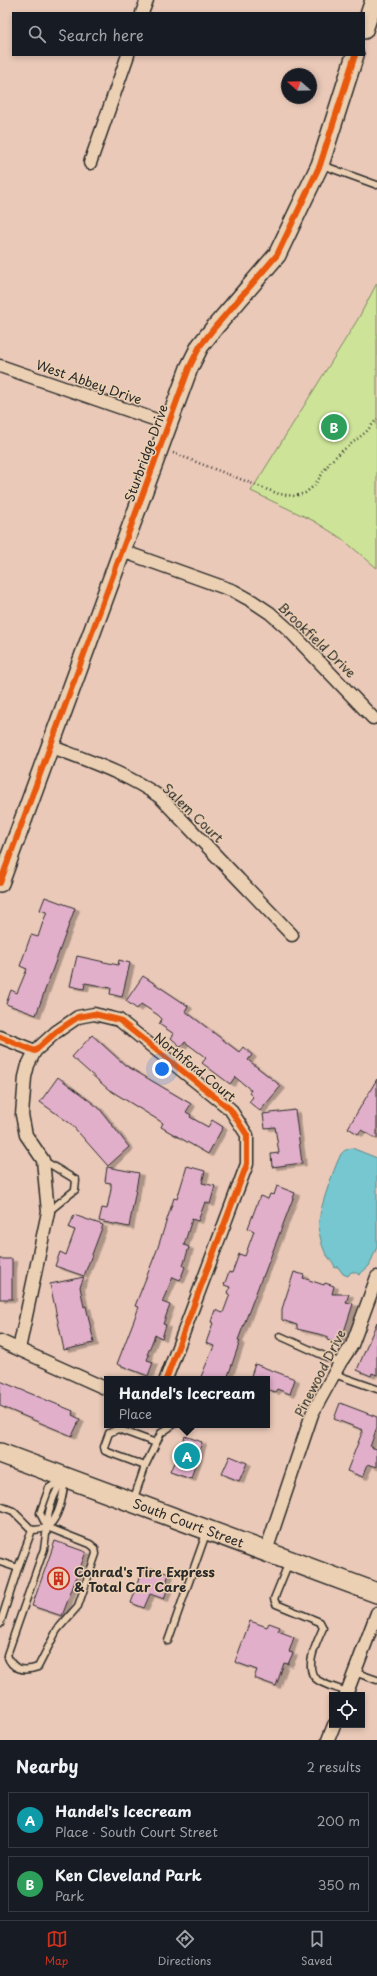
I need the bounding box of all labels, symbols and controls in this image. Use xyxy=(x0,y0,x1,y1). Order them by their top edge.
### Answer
search box xyxy=(12,12,365,56)
icon: search xyxy=(26,23,48,45)
text: Search here xyxy=(58,23,144,46)
north arrow xyxy=(281,68,317,104)
street label: West Abbey Drive xyxy=(34,354,145,409)
street label: Sturbridge Drive xyxy=(119,401,172,504)
pin: B xyxy=(321,412,347,442)
street label: Brookfield Drive xyxy=(274,598,361,682)
street label: Salem Court xyxy=(159,779,228,847)
street label: Northford Court xyxy=(150,1028,240,1106)
your location xyxy=(152,1059,172,1079)
street label: Pinewood Drive xyxy=(289,1326,350,1420)
popup xyxy=(104,1376,270,1428)
text: Handel's Icecream xyxy=(119,1381,255,1404)
text: Place xyxy=(119,1404,152,1423)
pin: A xyxy=(174,1441,200,1471)
street label: South Court Street xyxy=(130,1493,247,1552)
place label: Conrad's Tire Express & Total Car Care xyxy=(74,1562,215,1596)
building icon: Conrad's Tire Express & Total Car Care xyxy=(46,1566,72,1592)
map controls xyxy=(329,1692,365,1728)
button: locate xyxy=(329,1692,365,1728)
text: Nearby xyxy=(16,1753,78,1779)
text: 2 results xyxy=(307,1757,361,1776)
text: Handel's Icecream xyxy=(55,1799,191,1822)
text: A xyxy=(25,1811,35,1830)
text: 200 m xyxy=(317,1811,360,1830)
text: Place · South Court Street xyxy=(55,1822,218,1841)
text: Ken Cleveland Park xyxy=(55,1863,202,1886)
text: B xyxy=(26,1875,34,1894)
text: 350 m xyxy=(318,1875,360,1894)
text: Park xyxy=(55,1886,84,1905)
tab: Map xyxy=(45,1928,68,1969)
tab: Directions xyxy=(158,1928,211,1969)
tab: Saved xyxy=(301,1928,332,1969)

